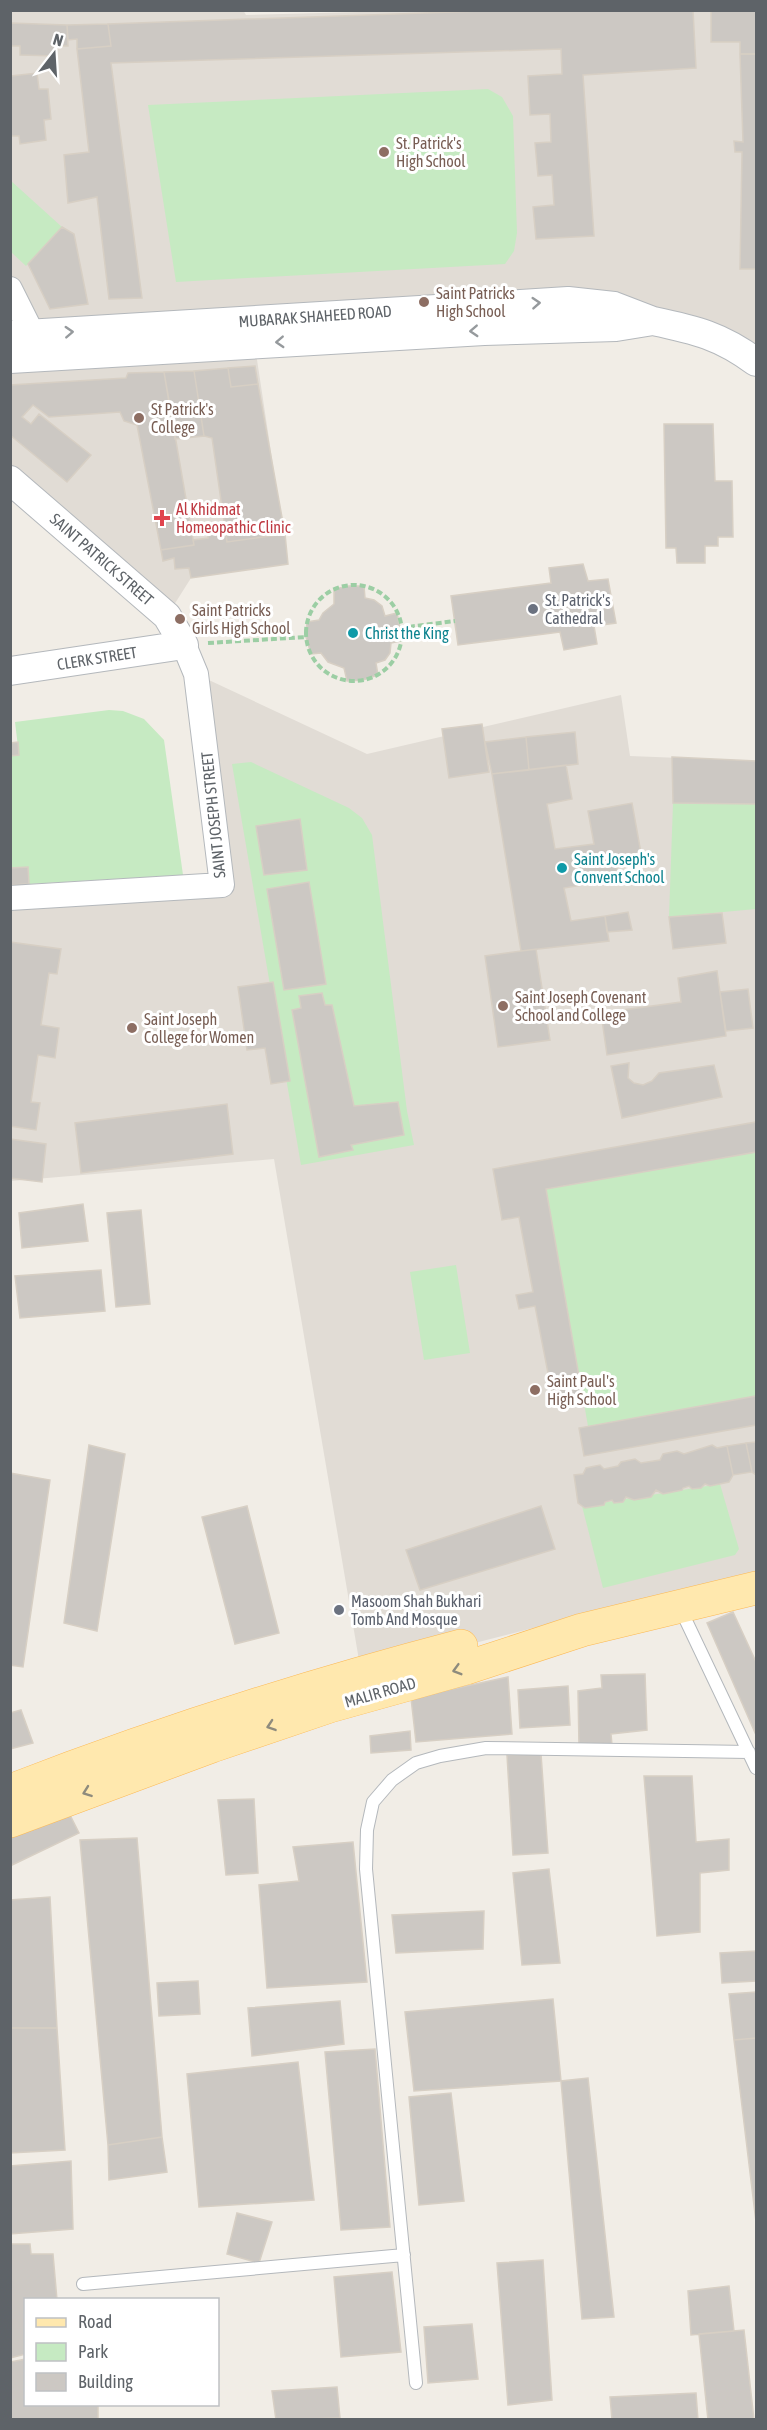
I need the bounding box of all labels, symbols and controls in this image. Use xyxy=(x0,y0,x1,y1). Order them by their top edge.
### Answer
north arrow xyxy=(24,24,84,84)
text: N xyxy=(51,30,66,50)
place label: St. Patrick's High School xyxy=(396,134,466,171)
marker: St. Patrick's High School xyxy=(377,145,391,159)
place label: Saint Patricks High School xyxy=(436,284,515,321)
marker: Saint Patricks High School xyxy=(417,295,431,309)
one-way arrow xyxy=(531,296,540,309)
street label: MUBARAK SHAHEED ROAD xyxy=(238,302,392,330)
one-way arrow xyxy=(64,325,73,338)
one-way arrow xyxy=(470,325,479,338)
one-way arrow xyxy=(275,336,284,349)
place label: St Patrick's College xyxy=(151,400,214,437)
marker: St Patrick's College xyxy=(132,411,146,425)
place label: Al Khidmat Homeopathic Clinic xyxy=(176,500,291,537)
street label: SAINT PATRICK STREET xyxy=(47,509,157,609)
marker: Al Khidmat Homeopathic Clinic xyxy=(153,509,171,527)
place label: St. Patrick's Cathedral xyxy=(545,591,611,627)
place label: Saint Patricks Girls High School xyxy=(192,601,291,638)
marker: St. Patrick's Cathedral xyxy=(526,602,540,616)
marker: Saint Patricks Girls High School xyxy=(173,612,187,626)
place label: Christ the King xyxy=(365,624,449,643)
marker: Christ the King xyxy=(346,626,360,640)
street label: CLERK STREET xyxy=(56,643,138,673)
street label: SAINT JOSEPH STREET xyxy=(197,751,229,879)
place label: Saint Joseph's Convent School xyxy=(574,850,665,886)
marker: Saint Joseph's Convent School xyxy=(555,861,569,875)
place label: Saint Joseph Covenant School and College xyxy=(515,988,647,1025)
marker: Saint Joseph Covenant School and College xyxy=(496,999,510,1013)
place label: Saint Joseph College for Women xyxy=(144,1010,254,1047)
marker: Saint Joseph College for Women xyxy=(125,1021,139,1035)
place label: Saint Paul's High School xyxy=(547,1372,617,1409)
marker: Saint Paul's High School xyxy=(528,1383,542,1397)
place label: Masoom Shah Bukhari Tomb And Mosque xyxy=(351,1592,481,1629)
marker: Masoom Shah Bukhari Tomb And Mosque xyxy=(332,1603,346,1617)
one-way arrow xyxy=(452,1663,463,1675)
street label: MALIR ROAD xyxy=(342,1673,418,1711)
one-way arrow xyxy=(266,1719,277,1732)
one-way arrow xyxy=(82,1784,93,1797)
legend xyxy=(24,2298,219,2406)
text: Road xyxy=(78,2311,112,2332)
text: Park xyxy=(78,2341,108,2362)
text: Building xyxy=(78,2371,133,2392)

